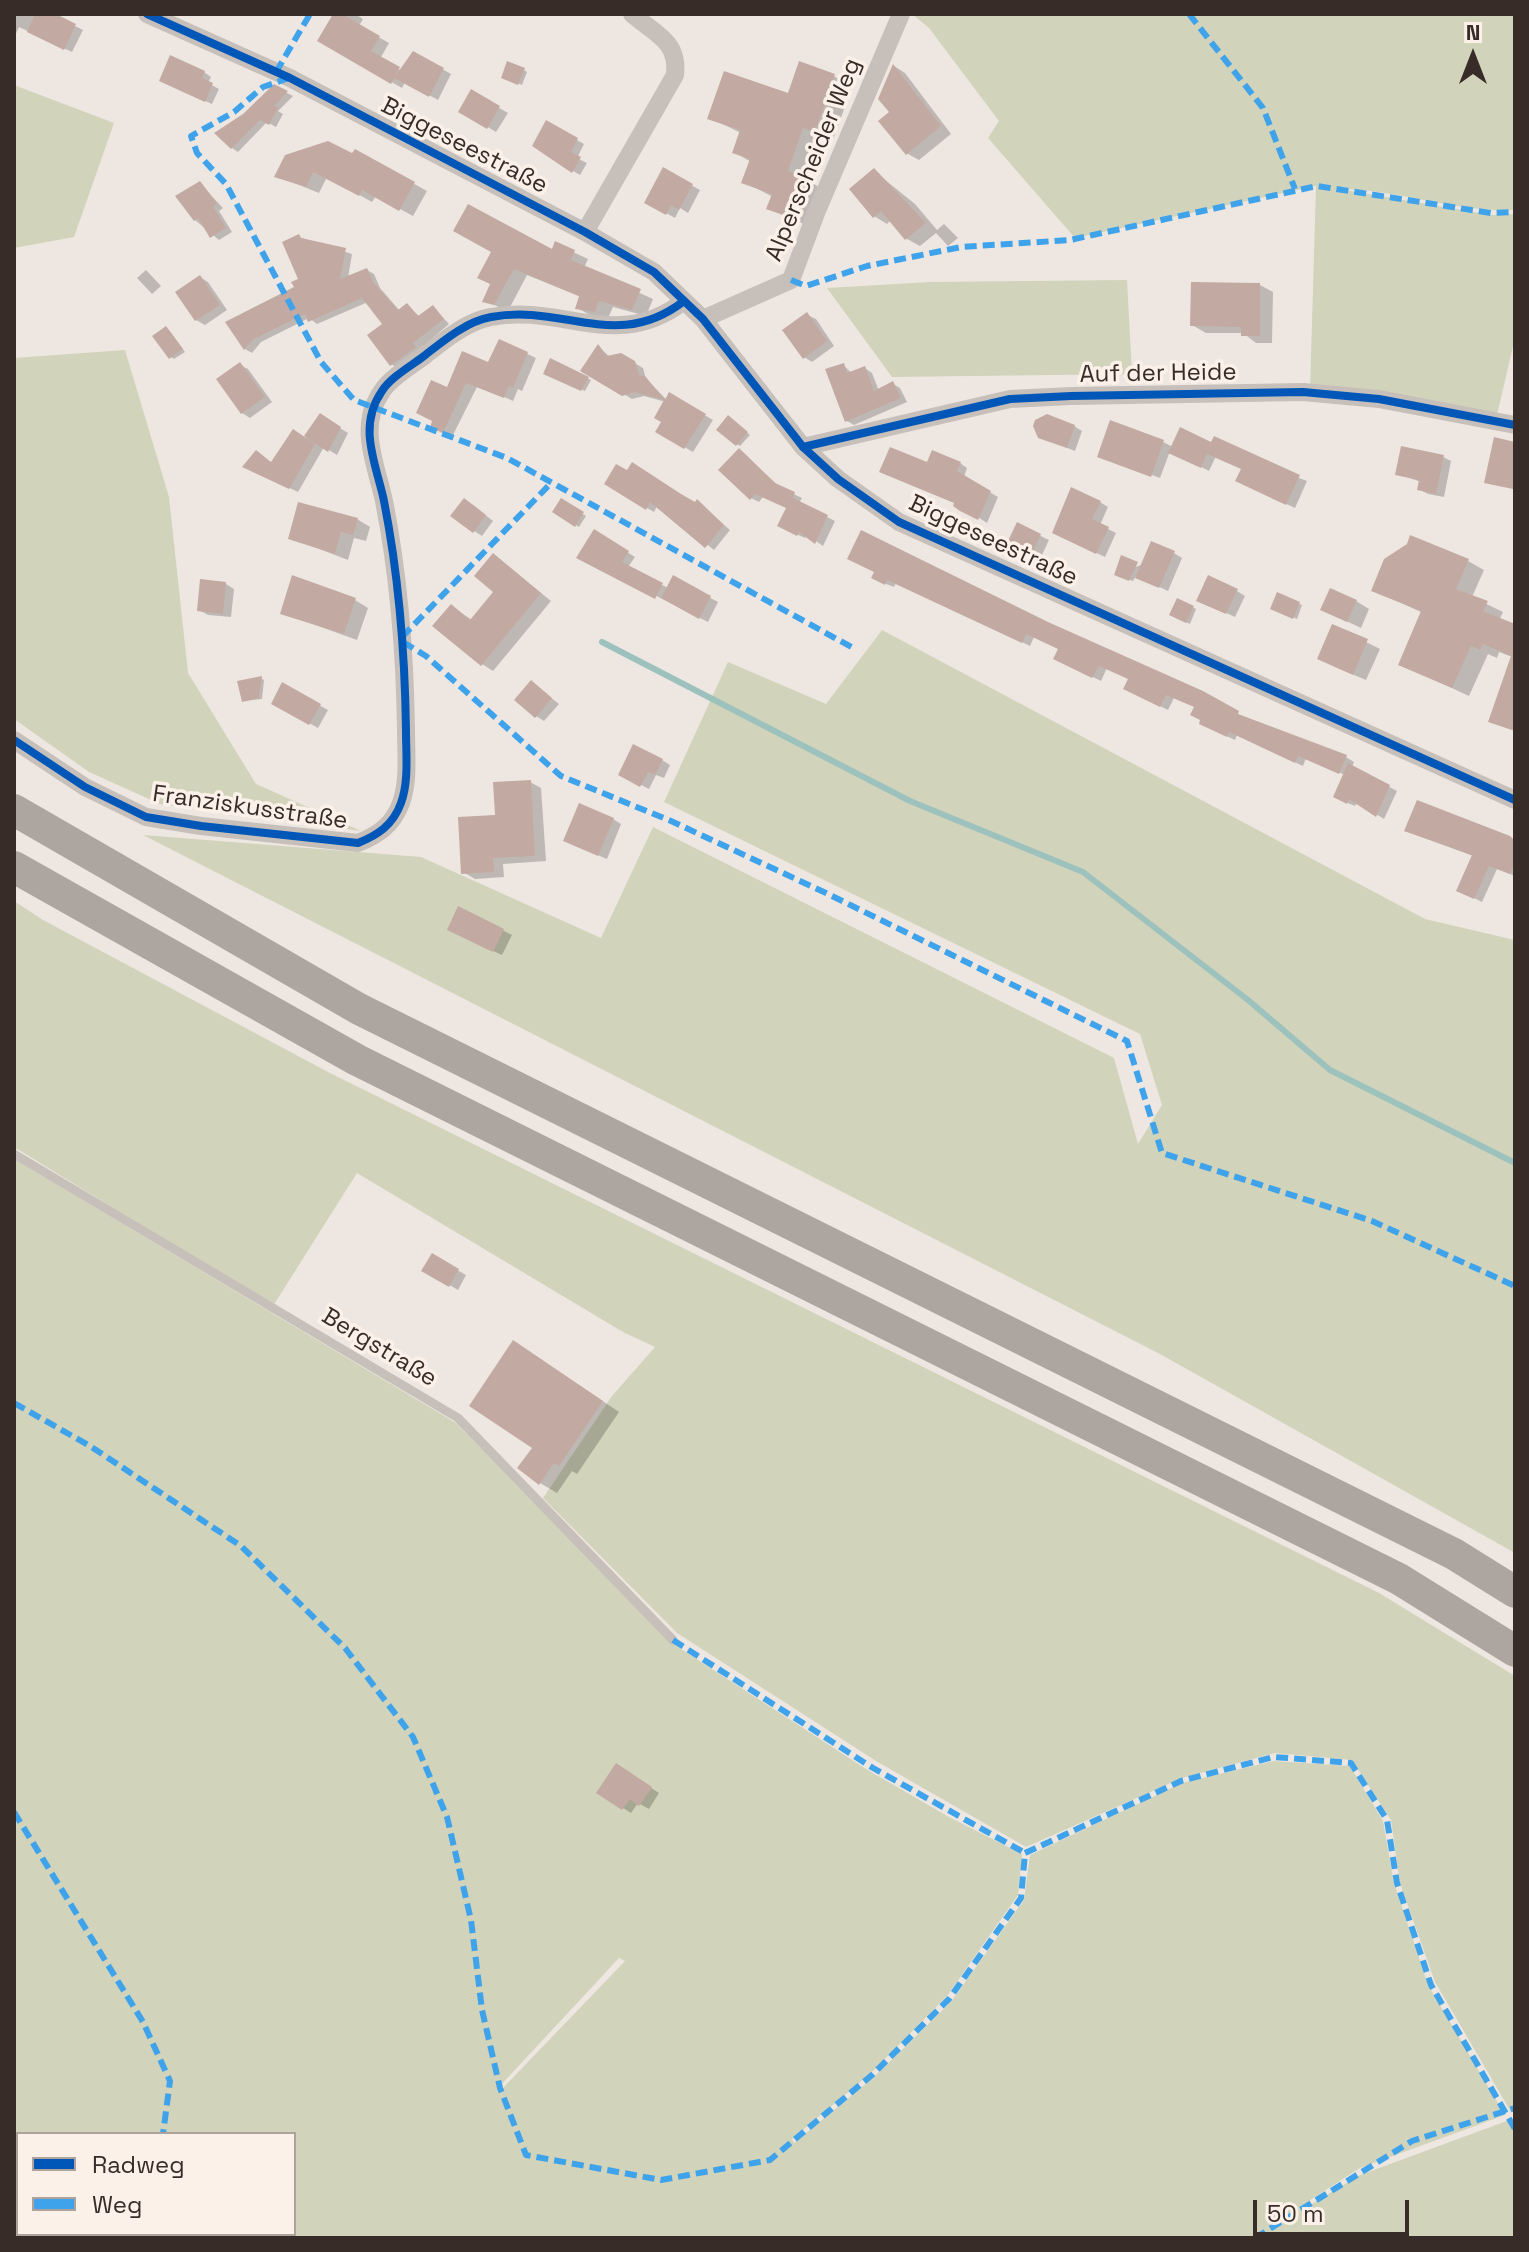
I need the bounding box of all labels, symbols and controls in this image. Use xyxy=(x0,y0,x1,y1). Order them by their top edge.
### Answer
north arrow xyxy=(1433,16,1513,96)
text: N xyxy=(1466,18,1480,46)
street label: Alperscheider Weg xyxy=(760,54,868,266)
street label: Biggeseestraße xyxy=(376,92,552,200)
street label: Auf der Heide xyxy=(1079,358,1237,390)
street label: Biggeseestraße xyxy=(904,489,1082,593)
street label: Franziskusstraße xyxy=(151,780,349,836)
street label: Bergstraße xyxy=(316,1302,442,1394)
legend xyxy=(16,2132,296,2236)
text: Radweg xyxy=(92,2149,185,2180)
scale bar xyxy=(1257,2184,1413,2234)
text: Weg xyxy=(92,2189,142,2220)
text: 50 m xyxy=(1267,2198,1324,2229)

